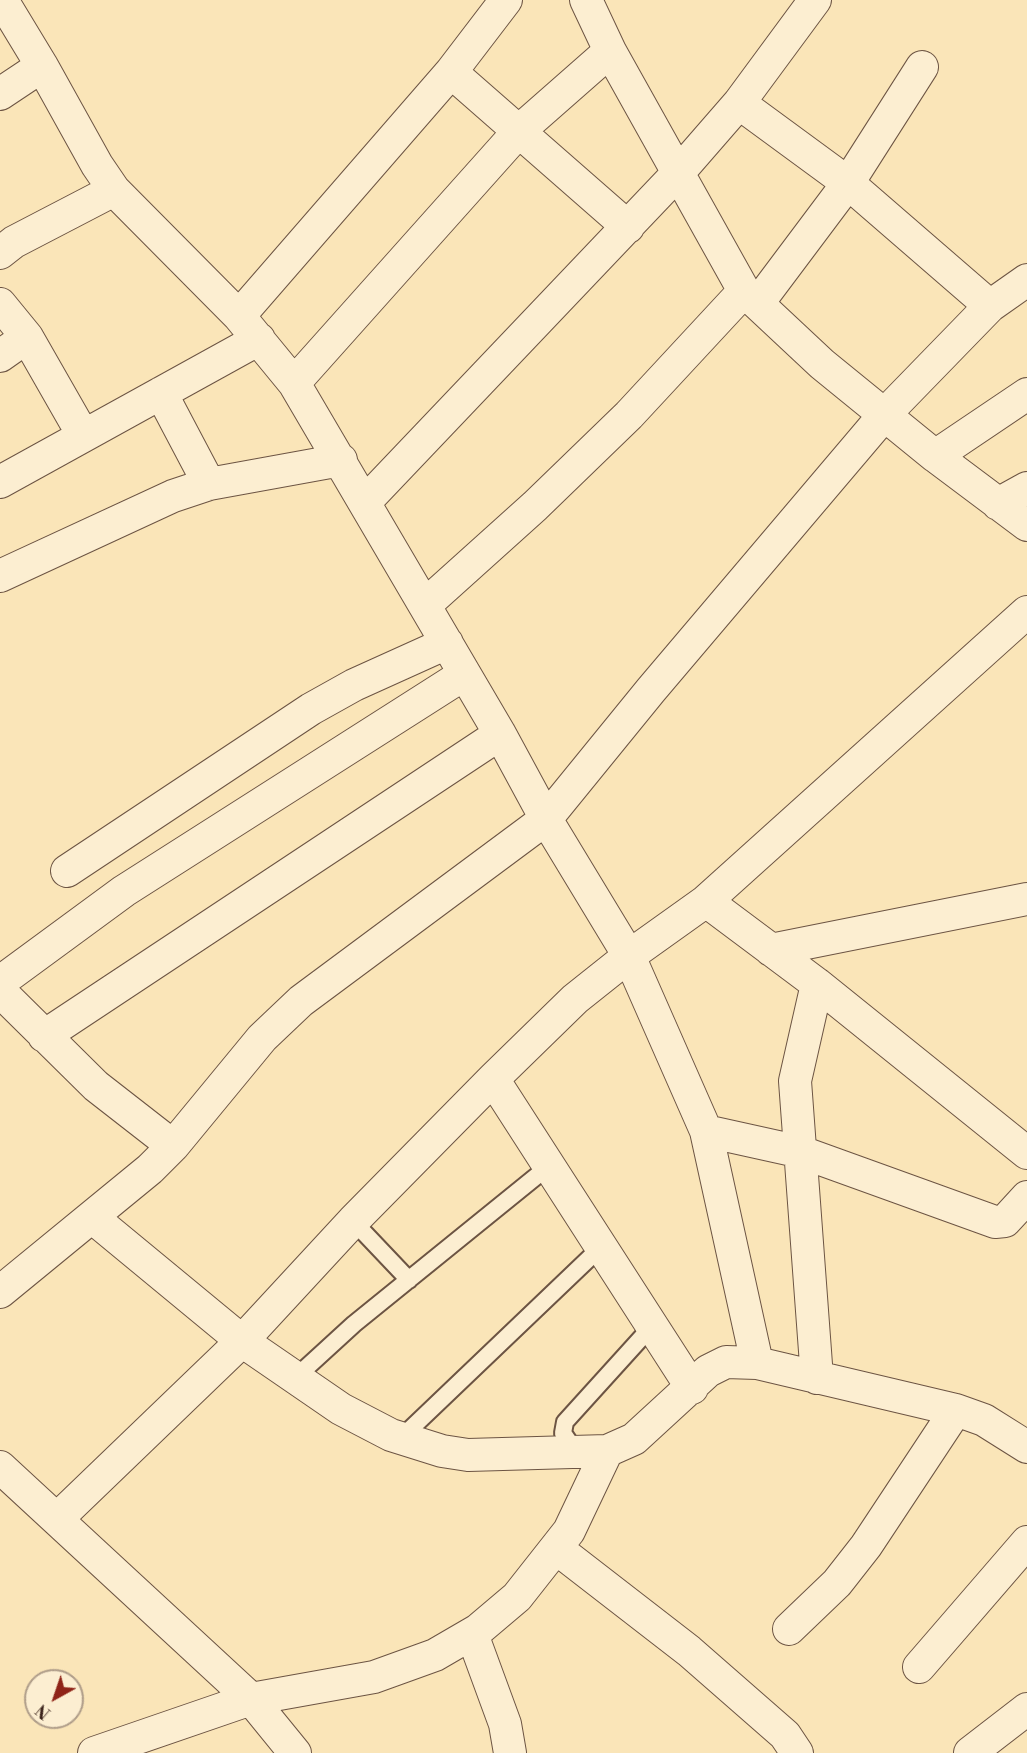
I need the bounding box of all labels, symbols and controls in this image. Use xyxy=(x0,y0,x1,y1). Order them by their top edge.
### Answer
north arrow xyxy=(24,1669,84,1729)
text: N xyxy=(32,1700,55,1723)

